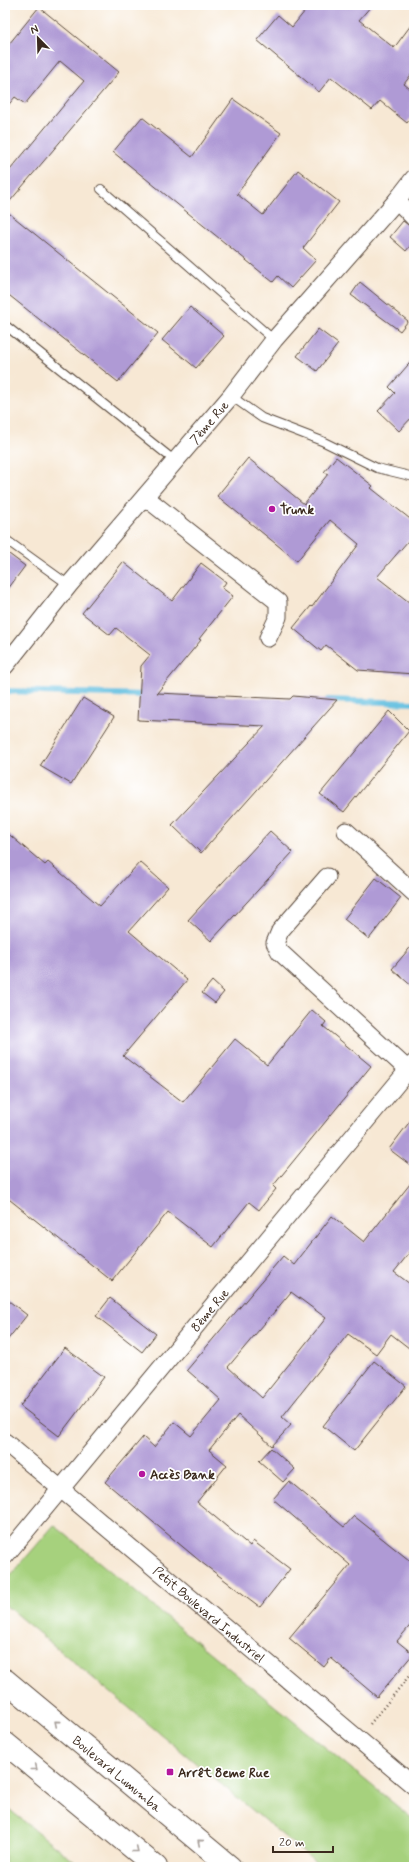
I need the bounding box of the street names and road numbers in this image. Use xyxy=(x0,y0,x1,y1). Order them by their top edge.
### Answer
street label: 7ème Rue xyxy=(187,398,233,448)
street label: 8ème Rue xyxy=(188,1285,233,1336)
street label: Petit Boulevard Industriel xyxy=(149,1563,268,1667)
street label: Boulevard Lumumba xyxy=(68,1732,165,1817)

